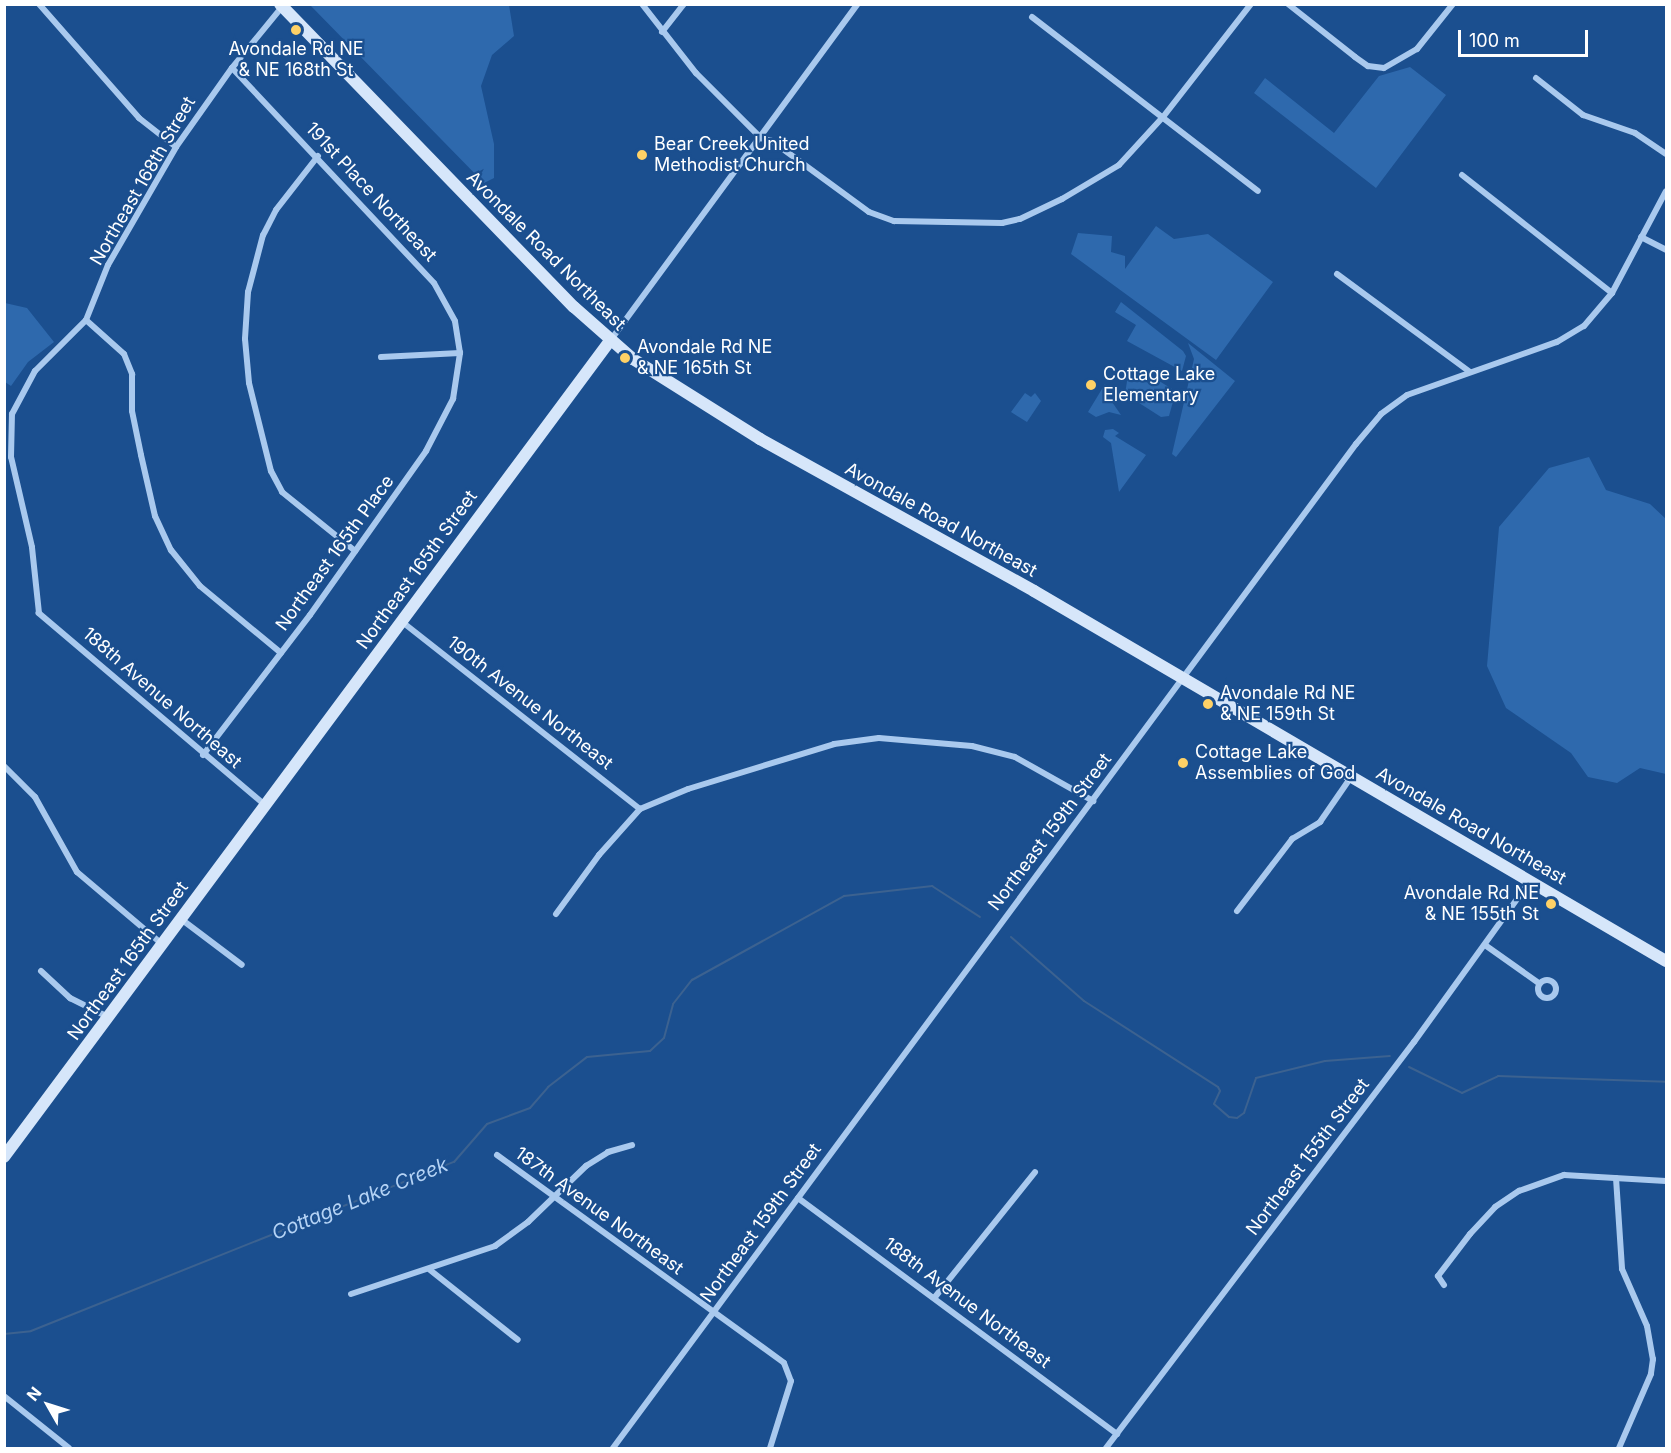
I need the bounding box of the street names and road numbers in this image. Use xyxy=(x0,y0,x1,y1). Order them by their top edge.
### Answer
street label: Northeast 168th Street xyxy=(86,93,200,269)
street label: 191st Place Northeast xyxy=(301,118,441,266)
street label: Avondale Road Northeast xyxy=(462,167,630,335)
street label: Avondale Road Northeast xyxy=(841,458,1041,582)
street label: Northeast 165th Place xyxy=(271,471,399,635)
street label: Northeast 165th Street xyxy=(352,486,482,654)
street label: 188th Avenue Northeast xyxy=(78,623,246,773)
street label: 190th Avenue Northeast xyxy=(443,632,617,774)
street label: Northeast 159th Street xyxy=(984,749,1116,915)
street label: Avondale Road Northeast xyxy=(1372,763,1570,889)
street label: Northeast 165th Street xyxy=(63,877,193,1045)
street label: Northeast 155th Street xyxy=(1242,1074,1374,1240)
street label: Northeast 159th Street xyxy=(696,1139,826,1307)
street label: 187th Avenue Northeast xyxy=(511,1143,687,1279)
street label: 188th Avenue Northeast xyxy=(879,1233,1055,1373)

